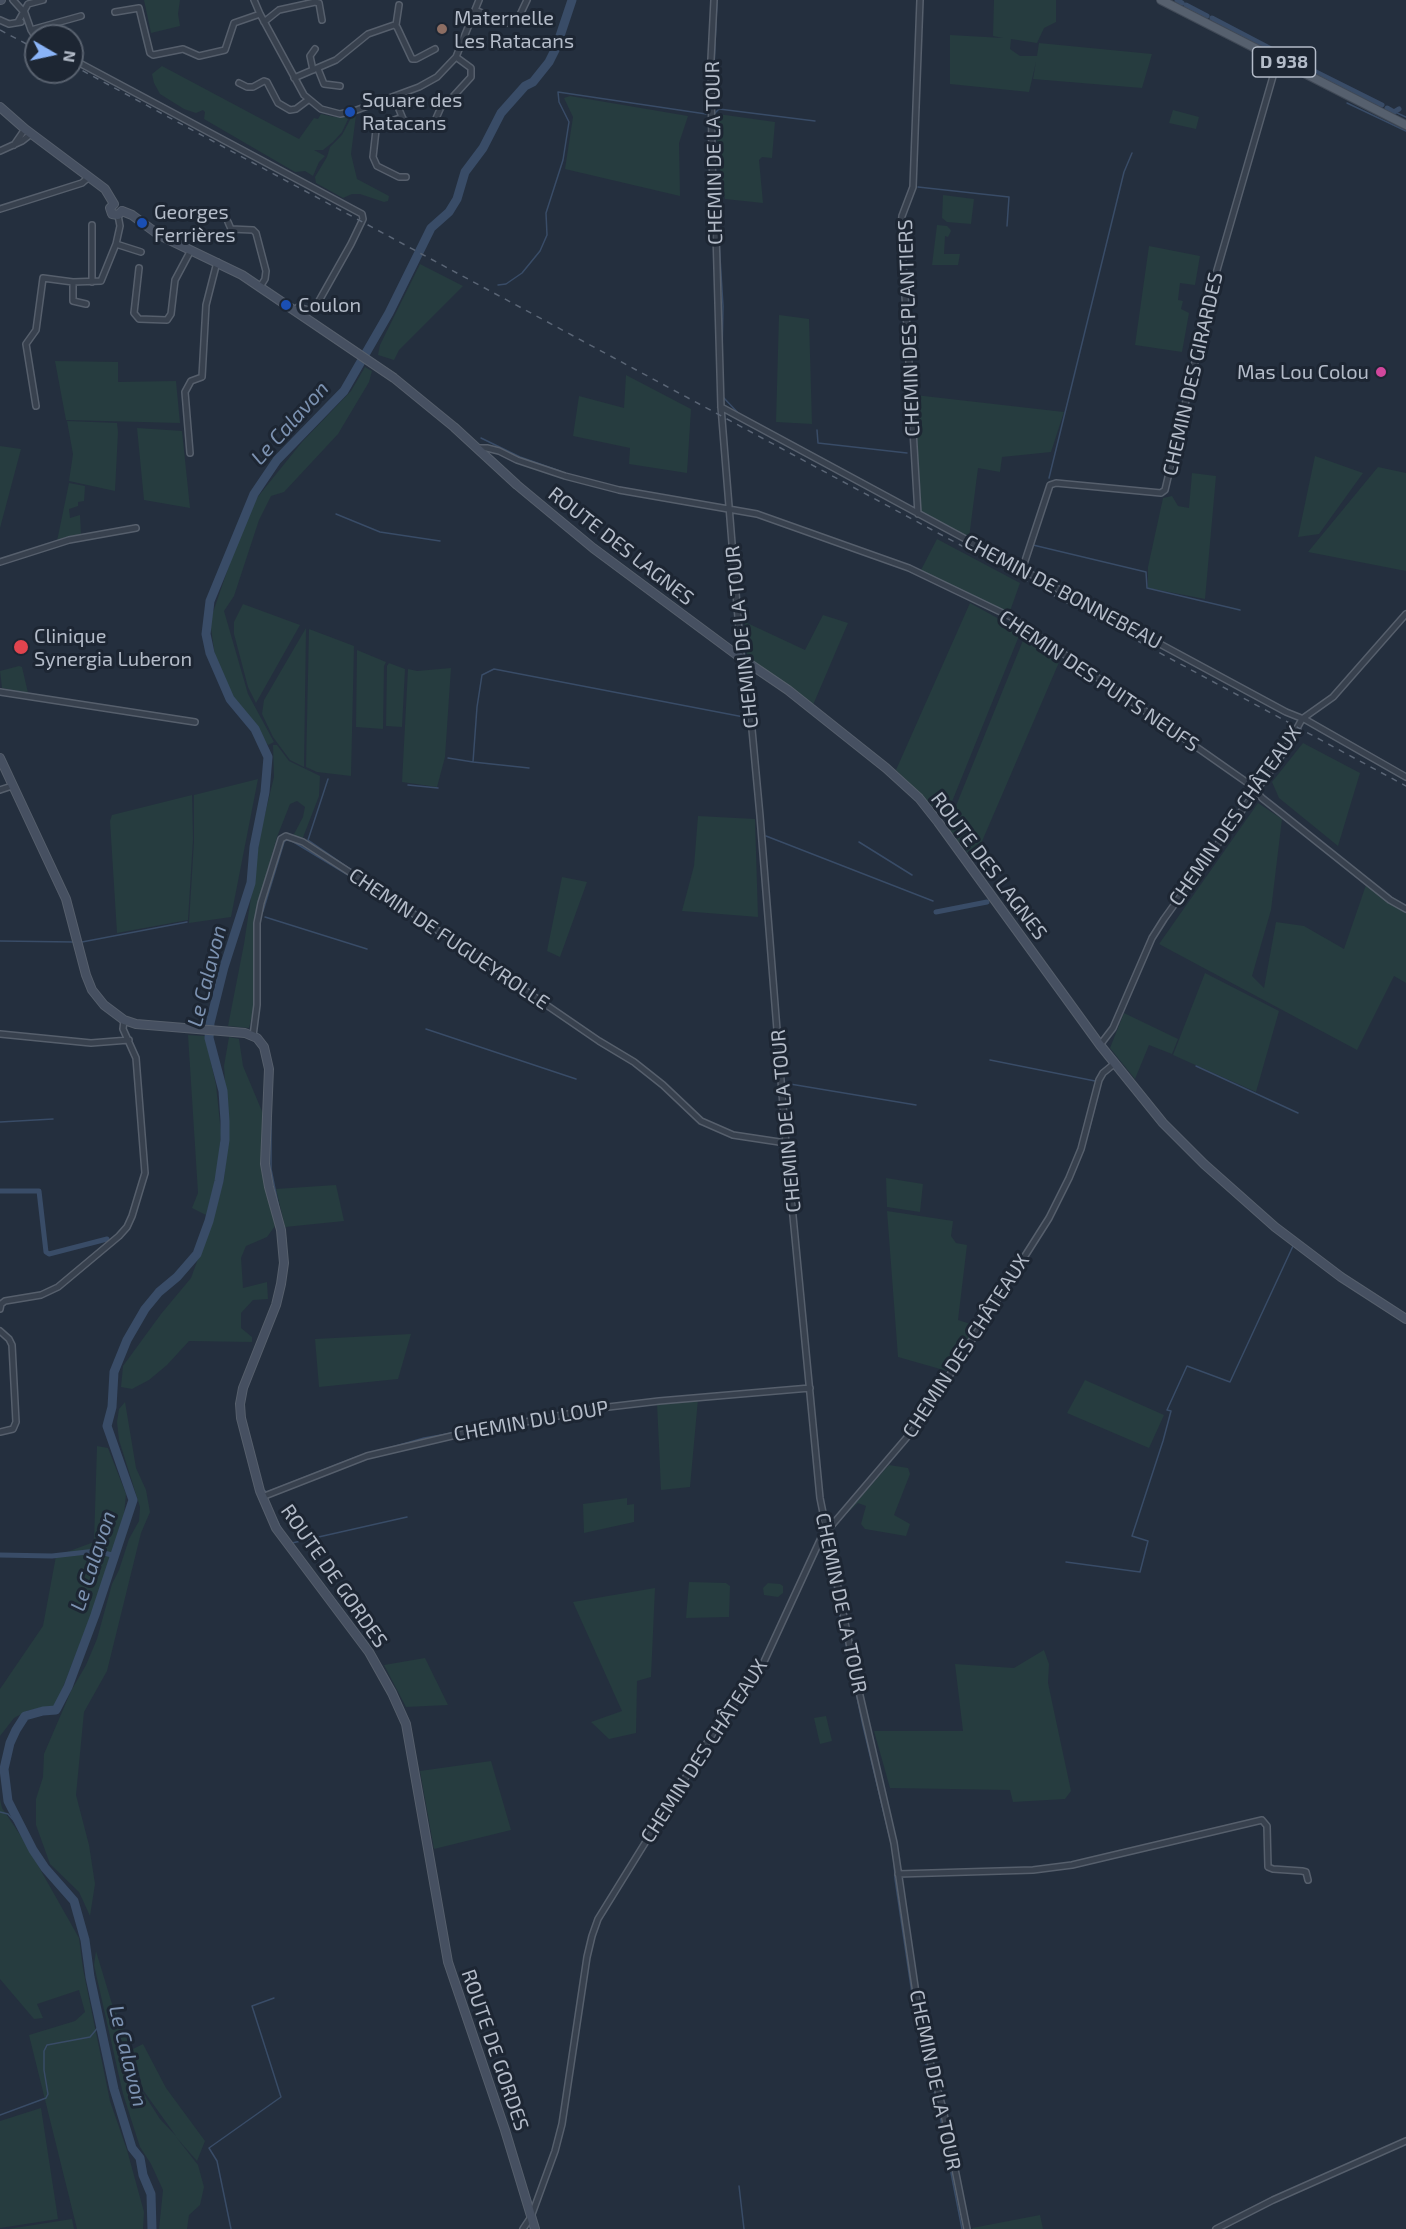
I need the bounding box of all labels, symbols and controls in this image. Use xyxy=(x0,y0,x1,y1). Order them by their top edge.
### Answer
place label: Maternelle Les Ratacans xyxy=(454,6,574,53)
marker: Maternelle Les Ratacans xyxy=(435,22,449,36)
north arrow xyxy=(24,24,84,84)
road number: D 938 xyxy=(1252,47,1316,77)
text: N xyxy=(60,49,81,64)
street label: CHEMIN DE LA TOUR xyxy=(700,61,728,245)
place label: Square des Ratacans xyxy=(362,88,462,135)
marker: Square des Ratacans xyxy=(343,105,357,119)
place label: Georges Ferrières xyxy=(154,200,236,247)
marker: Georges Ferrières xyxy=(135,216,149,230)
street label: CHEMIN DES PLANTIERS xyxy=(893,219,925,437)
street label: CHEMIN DES GIRARDES xyxy=(1158,270,1228,478)
place label: Coulon xyxy=(298,293,361,317)
marker: Coulon xyxy=(279,298,293,312)
place label: Mas Lou Colou xyxy=(1237,360,1369,384)
marker: Mas Lou Colou xyxy=(1374,365,1388,379)
water label: Le Calavon xyxy=(246,376,334,470)
street label: ROUTE DES LAGNES xyxy=(543,482,699,610)
street label: CHEMIN DE BONNEBEAU xyxy=(960,530,1166,654)
street label: CHEMIN DE LA TOUR xyxy=(720,544,764,730)
street label: CHEMIN DES PUITS NEUFS xyxy=(995,605,1203,757)
place label: Clinique Synergia Luberon xyxy=(34,624,192,671)
marker: Clinique Synergia Luberon xyxy=(12,638,30,656)
street label: CHEMIN DES CHÂTEAUX xyxy=(1164,721,1306,911)
street label: ROUTE DES LAGNES xyxy=(926,788,1052,944)
street label: CHEMIN DE FUGUEYROLLE xyxy=(344,863,554,1015)
water label: Le Calavon xyxy=(182,923,232,1029)
street label: CHEMIN DE LA TOUR xyxy=(766,1028,806,1214)
street label: CHEMIN DES CHÂTEAUX xyxy=(898,1250,1034,1442)
street label: CHEMIN DU LOUP xyxy=(452,1396,610,1446)
street label: ROUTE DE GORDES xyxy=(276,1500,392,1652)
water label: Le Calavon xyxy=(65,1508,121,1614)
street label: CHEMIN DE LA TOUR xyxy=(810,1511,872,1695)
street label: CHEMIN DES CHÂTEAUX xyxy=(636,1655,772,1847)
street label: ROUTE DE GORDES xyxy=(456,1966,534,2134)
street label: CHEMIN DE LA TOUR xyxy=(904,1988,966,2172)
water label: Le Calavon xyxy=(103,2003,153,2109)

